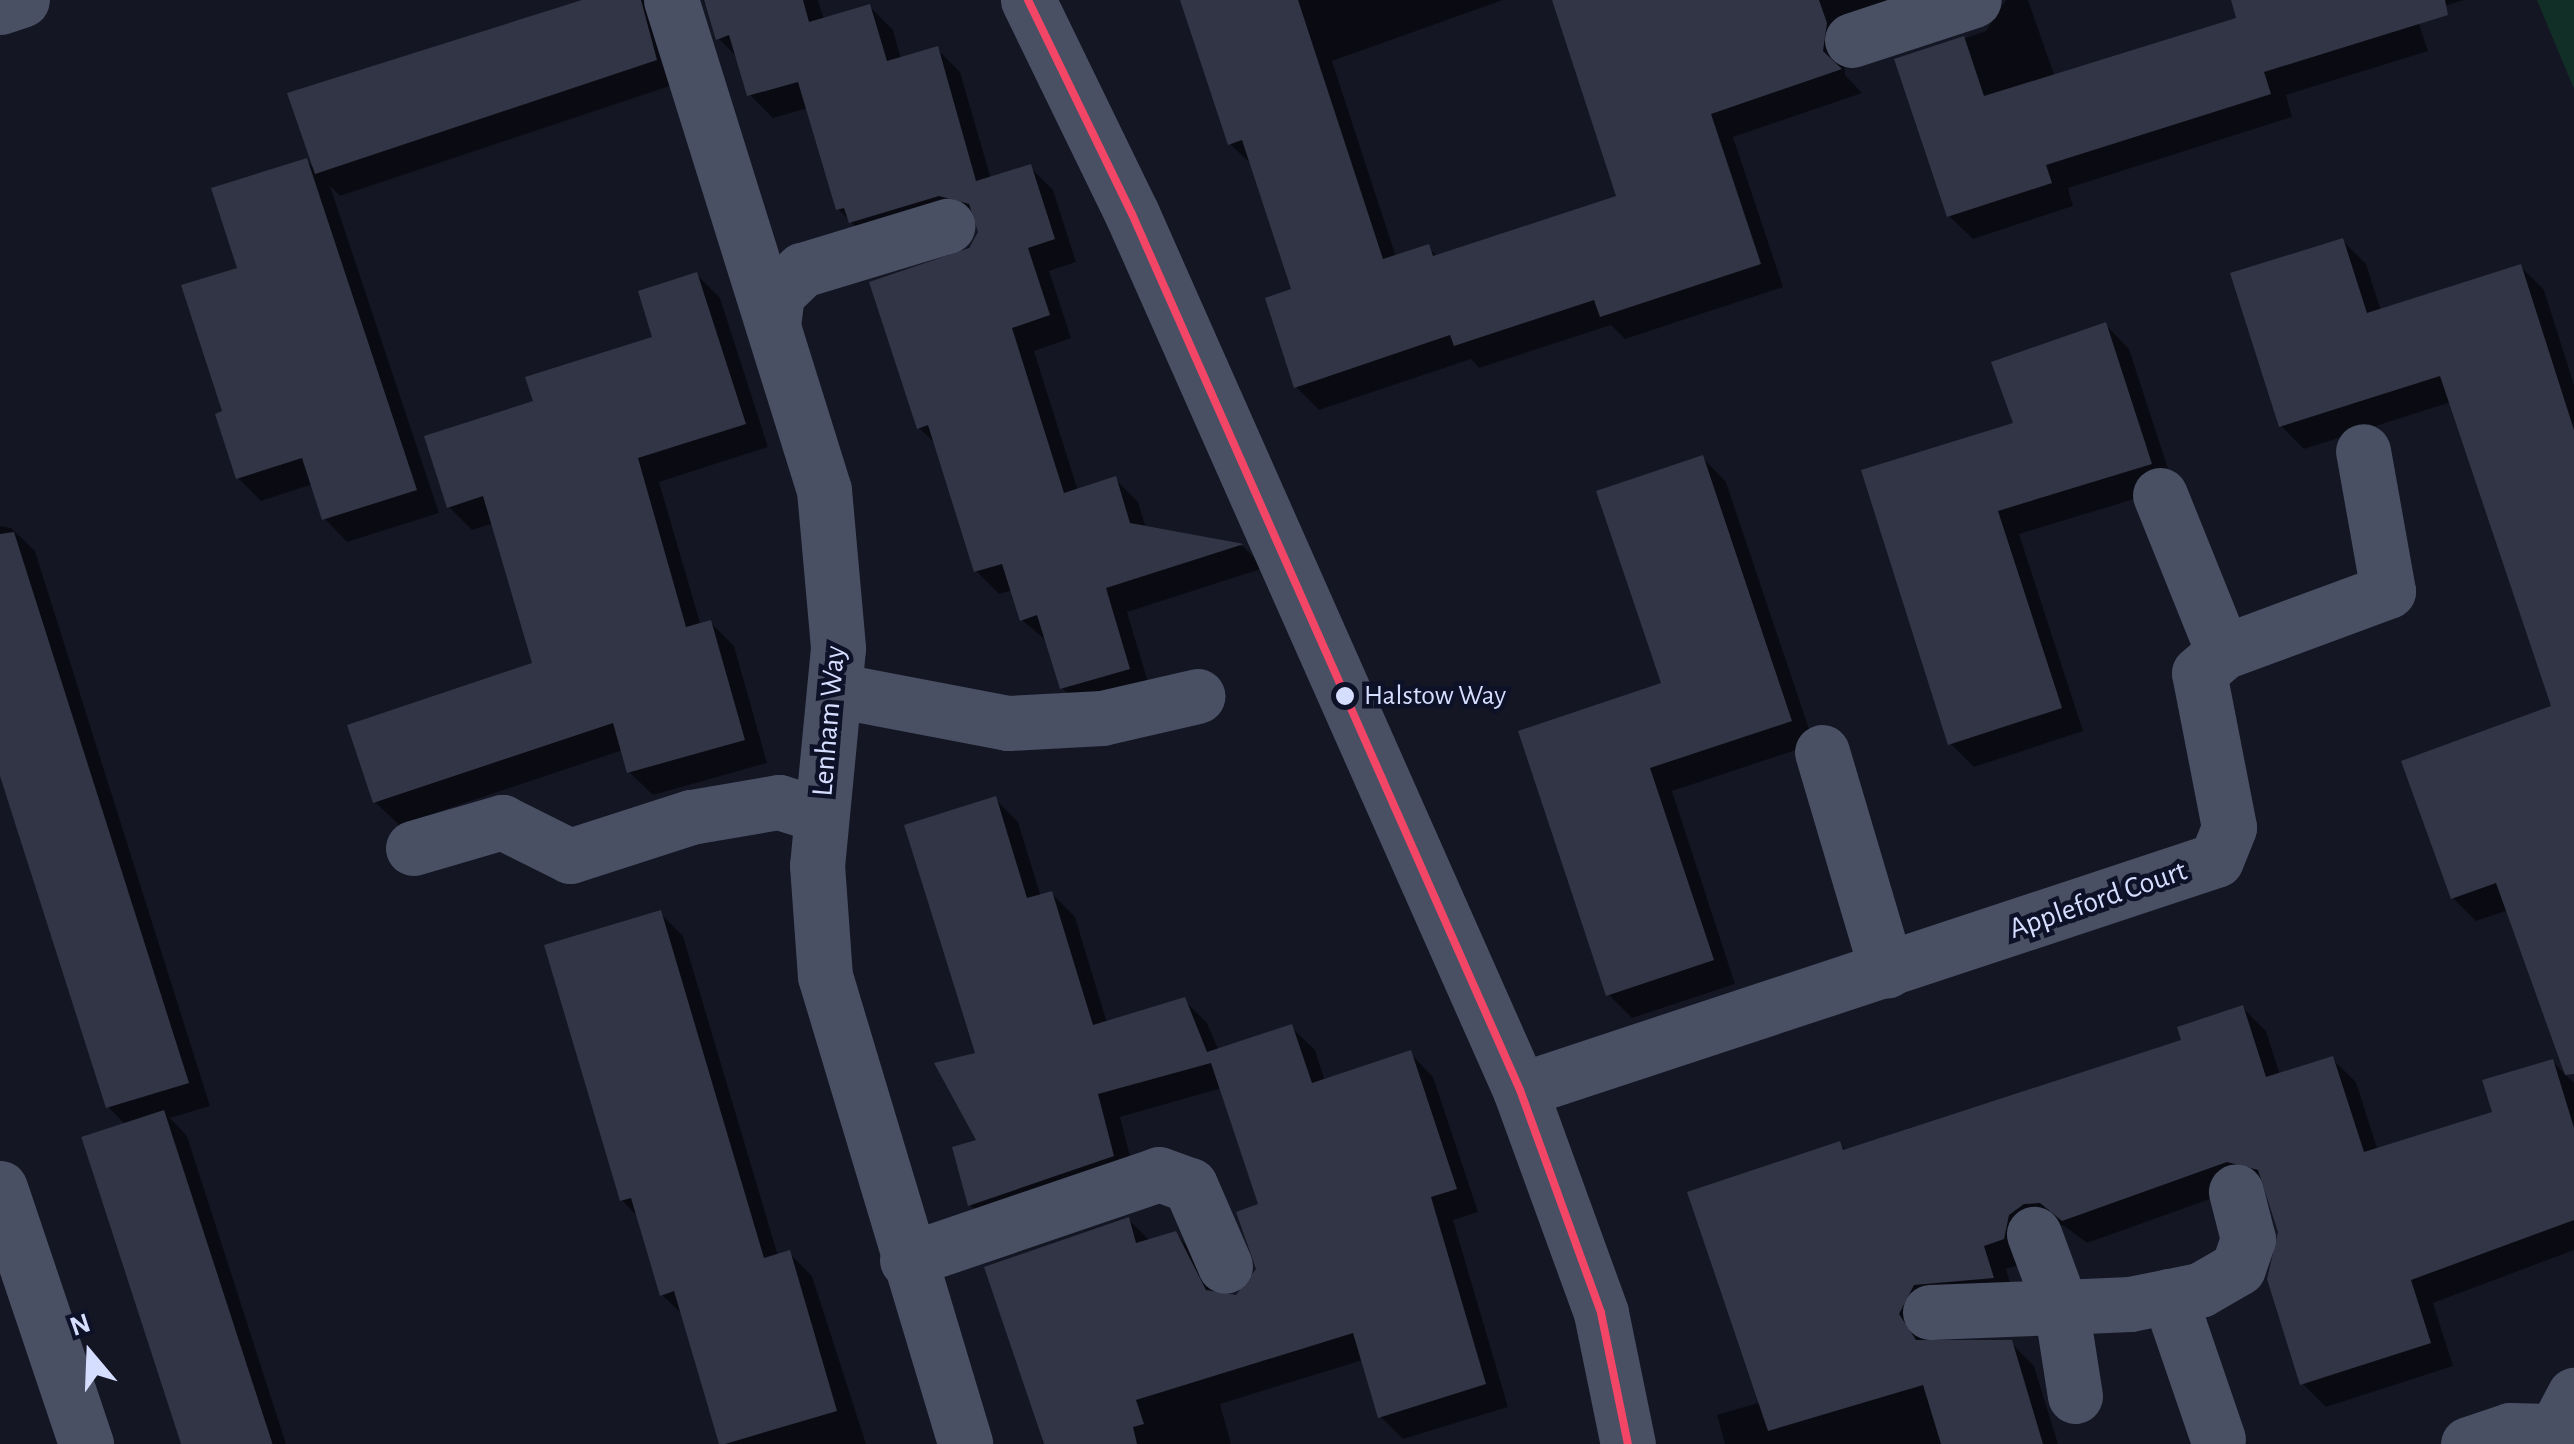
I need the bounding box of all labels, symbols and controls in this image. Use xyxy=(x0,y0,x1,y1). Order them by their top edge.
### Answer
street label: Lenham Way xyxy=(804,644,854,798)
place label: Halstow Way xyxy=(1364,679,1506,713)
marker: Halstow Way xyxy=(1335,686,1355,706)
street label: Appleford Court xyxy=(2004,853,2192,947)
north arrow xyxy=(40,1304,140,1404)
text: N xyxy=(66,1309,94,1342)

